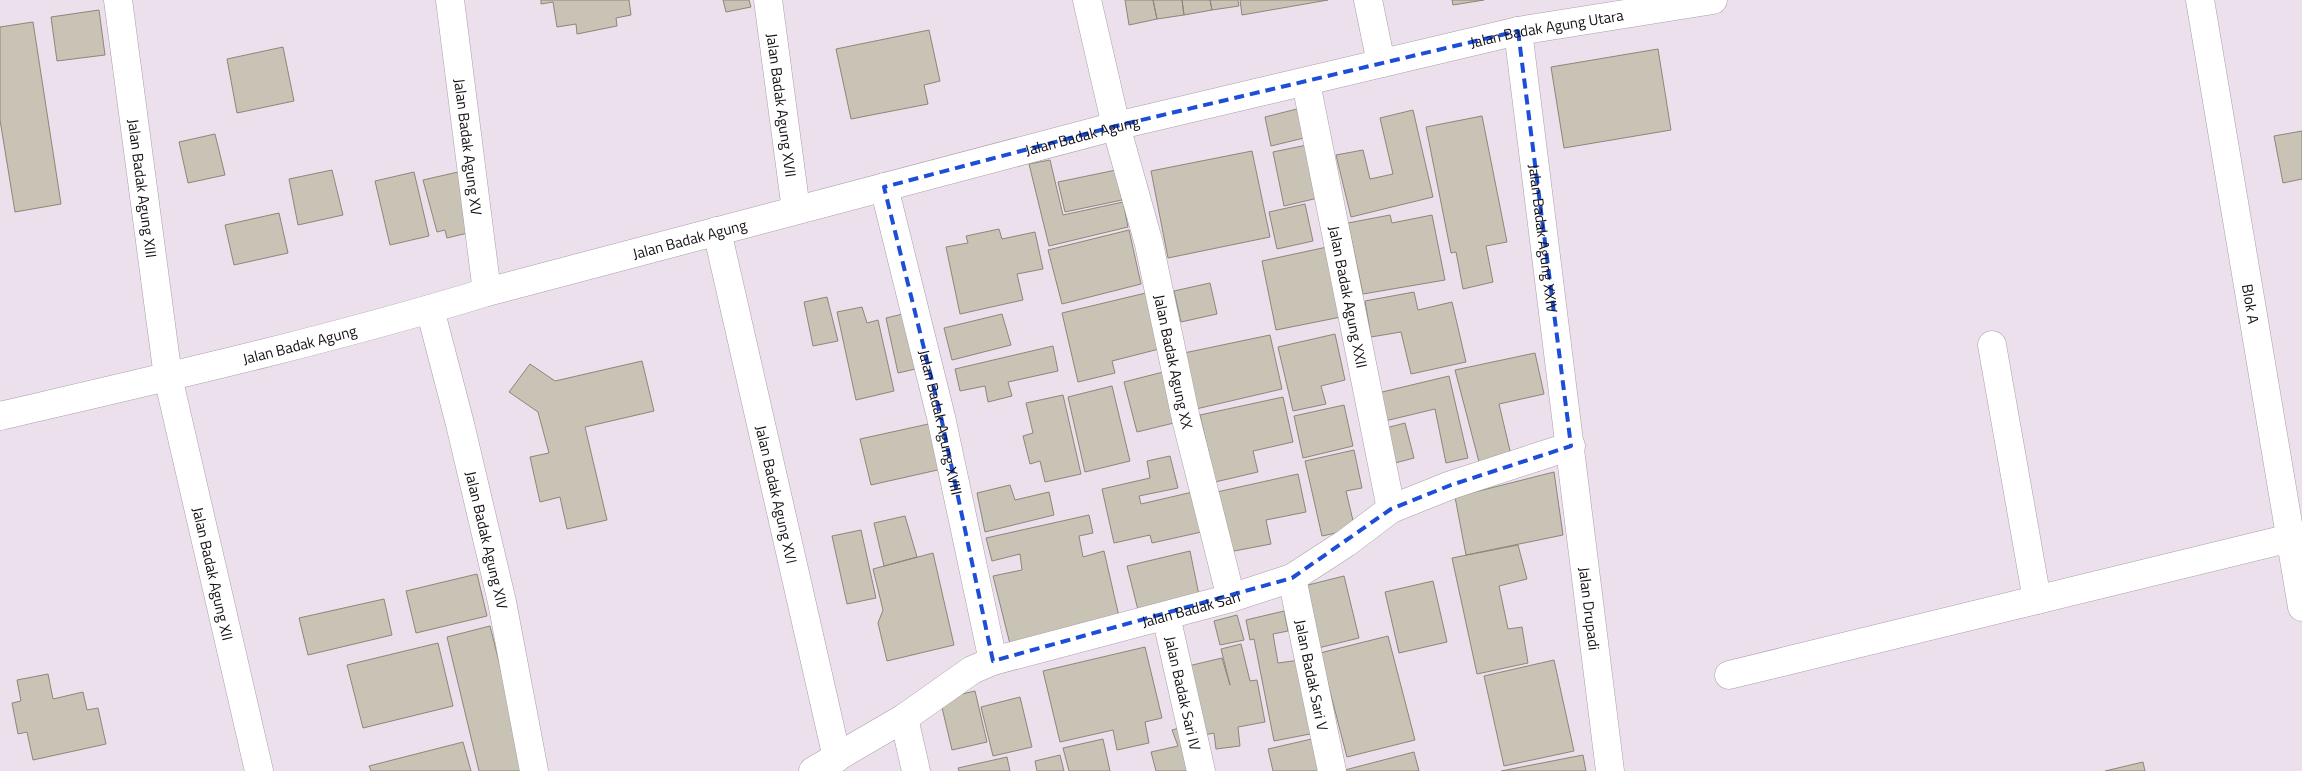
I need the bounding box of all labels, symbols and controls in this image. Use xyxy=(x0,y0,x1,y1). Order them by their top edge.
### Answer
street label: Jalan Badak Agung Utara xyxy=(1468,3,1626,53)
street label: Jalan Badak Agung XVII xyxy=(761,32,803,178)
street label: Jalan Badak Agung XV xyxy=(449,77,489,217)
street label: Jalan Badak Agung xyxy=(1022,109,1142,161)
street label: Jalan Badak Agung XIII xyxy=(122,117,164,259)
street label: Jalan Badak Agung XXIV xyxy=(1523,163,1564,314)
street label: Jalan Badak Agung xyxy=(630,212,749,265)
street label: Jalan Badak Agung XXII xyxy=(1323,224,1374,370)
street label: Blok A xyxy=(2236,282,2266,325)
street label: Jalan Badak Agung XX xyxy=(1148,292,1200,432)
street label: Jalan Badak Agung xyxy=(240,318,359,370)
street label: Jalan Badak Agung XVIII xyxy=(913,347,969,497)
street label: Jalan Badak Agung XVI xyxy=(750,423,804,566)
street label: Jalan Badak Agung XIV xyxy=(460,469,515,611)
street label: Jalan Badak Agung XII xyxy=(187,505,240,643)
street label: Jalan Drupadi xyxy=(1573,566,1606,652)
street label: Jalan Badak Sari xyxy=(1139,584,1243,633)
street label: Jalan Badak Sari V xyxy=(1289,617,1335,733)
street label: Jalan Badak Sari IV xyxy=(1159,634,1208,753)

